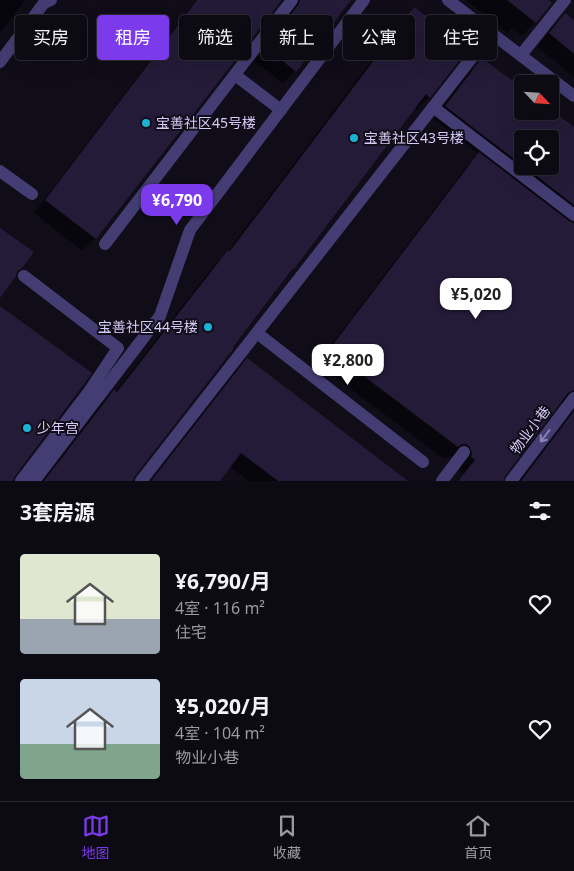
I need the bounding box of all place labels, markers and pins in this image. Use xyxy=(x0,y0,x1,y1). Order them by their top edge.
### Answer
place label: 宝善社区45号楼 xyxy=(156,113,256,132)
marker: 宝善社区45号楼 xyxy=(140,117,152,129)
place label: 宝善社区43号楼 xyxy=(364,128,464,147)
marker: 宝善社区43号楼 xyxy=(348,132,360,144)
pin: ¥6,790 xyxy=(136,184,218,226)
pin: ¥5,020 xyxy=(435,278,517,320)
place label: 宝善社区44号楼 xyxy=(98,317,198,336)
marker: 宝善社区44号楼 xyxy=(202,321,214,333)
pin: ¥2,800 xyxy=(307,344,389,386)
place label: 少年宫 xyxy=(37,418,79,437)
marker: 少年宫 xyxy=(21,422,33,434)

